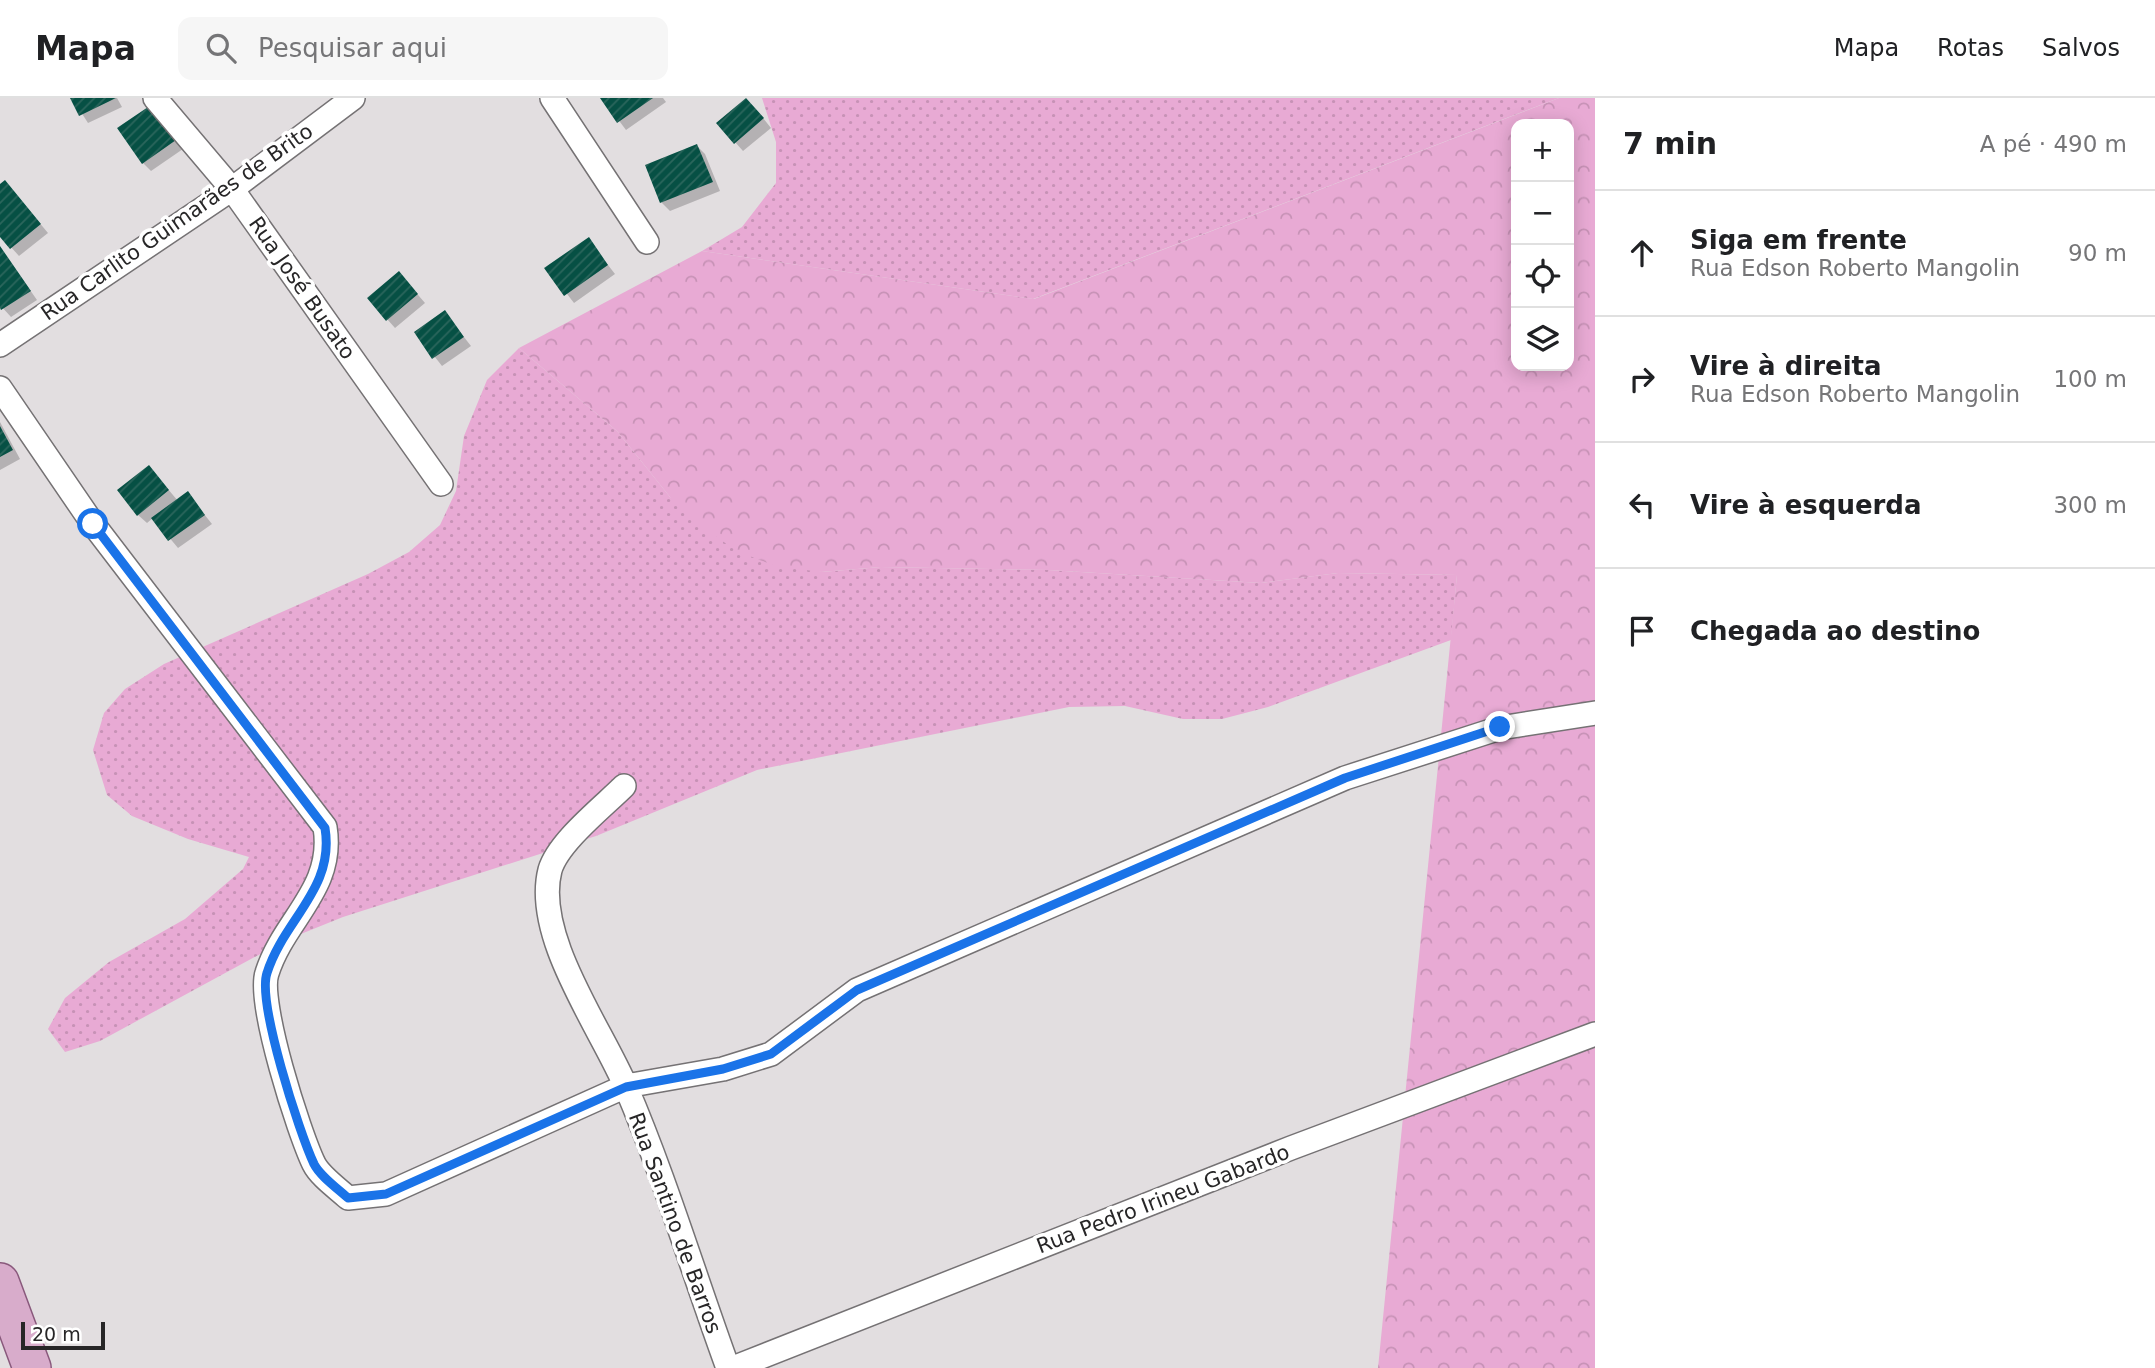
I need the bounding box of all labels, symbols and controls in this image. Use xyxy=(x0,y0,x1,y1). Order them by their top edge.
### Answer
search box xyxy=(178,17,668,80)
text: Mapa xyxy=(35,29,136,68)
icon: search xyxy=(202,29,240,67)
text: Pesquisar aqui xyxy=(258,33,447,63)
text: Mapa xyxy=(1834,34,1899,62)
text: Rotas xyxy=(1937,34,2004,62)
text: Salvos xyxy=(2042,34,2120,62)
street label: Rua Carlito Guimarães de Brito xyxy=(37,119,317,325)
map controls xyxy=(1511,119,1574,371)
button: + xyxy=(1511,119,1574,182)
text: 7 min xyxy=(1623,126,1717,161)
text: A pé · 490 m xyxy=(1980,131,2127,157)
button: − xyxy=(1511,182,1574,245)
street label: Rua José Busato xyxy=(244,212,360,364)
text: Siga em frente xyxy=(1690,225,1907,255)
icon: ahead xyxy=(1623,234,1661,272)
text: 90 m xyxy=(2068,240,2127,266)
button: locate xyxy=(1511,245,1574,308)
text: Rua Edson Roberto Mangolin xyxy=(1690,255,2020,281)
button: layers xyxy=(1511,308,1574,371)
text: Vire à direita xyxy=(1690,351,1882,381)
icon: right xyxy=(1623,360,1661,398)
text: 100 m xyxy=(2053,366,2127,392)
text: Rua Edson Roberto Mangolin xyxy=(1690,381,2020,407)
icon: left xyxy=(1623,486,1661,524)
text: Vire à esquerda xyxy=(1690,490,1922,520)
text: 300 m xyxy=(2053,492,2127,518)
route start xyxy=(77,508,108,539)
icon: arrive xyxy=(1623,612,1661,650)
text: Chegada ao destino xyxy=(1690,616,1980,646)
route end xyxy=(1484,711,1515,742)
street label: Rua Santino de Barros xyxy=(624,1109,726,1337)
street label: Rua Pedro Irineu Gabardo xyxy=(1033,1140,1293,1258)
scale bar xyxy=(21,1319,105,1351)
text: 20 m xyxy=(32,1323,81,1345)

